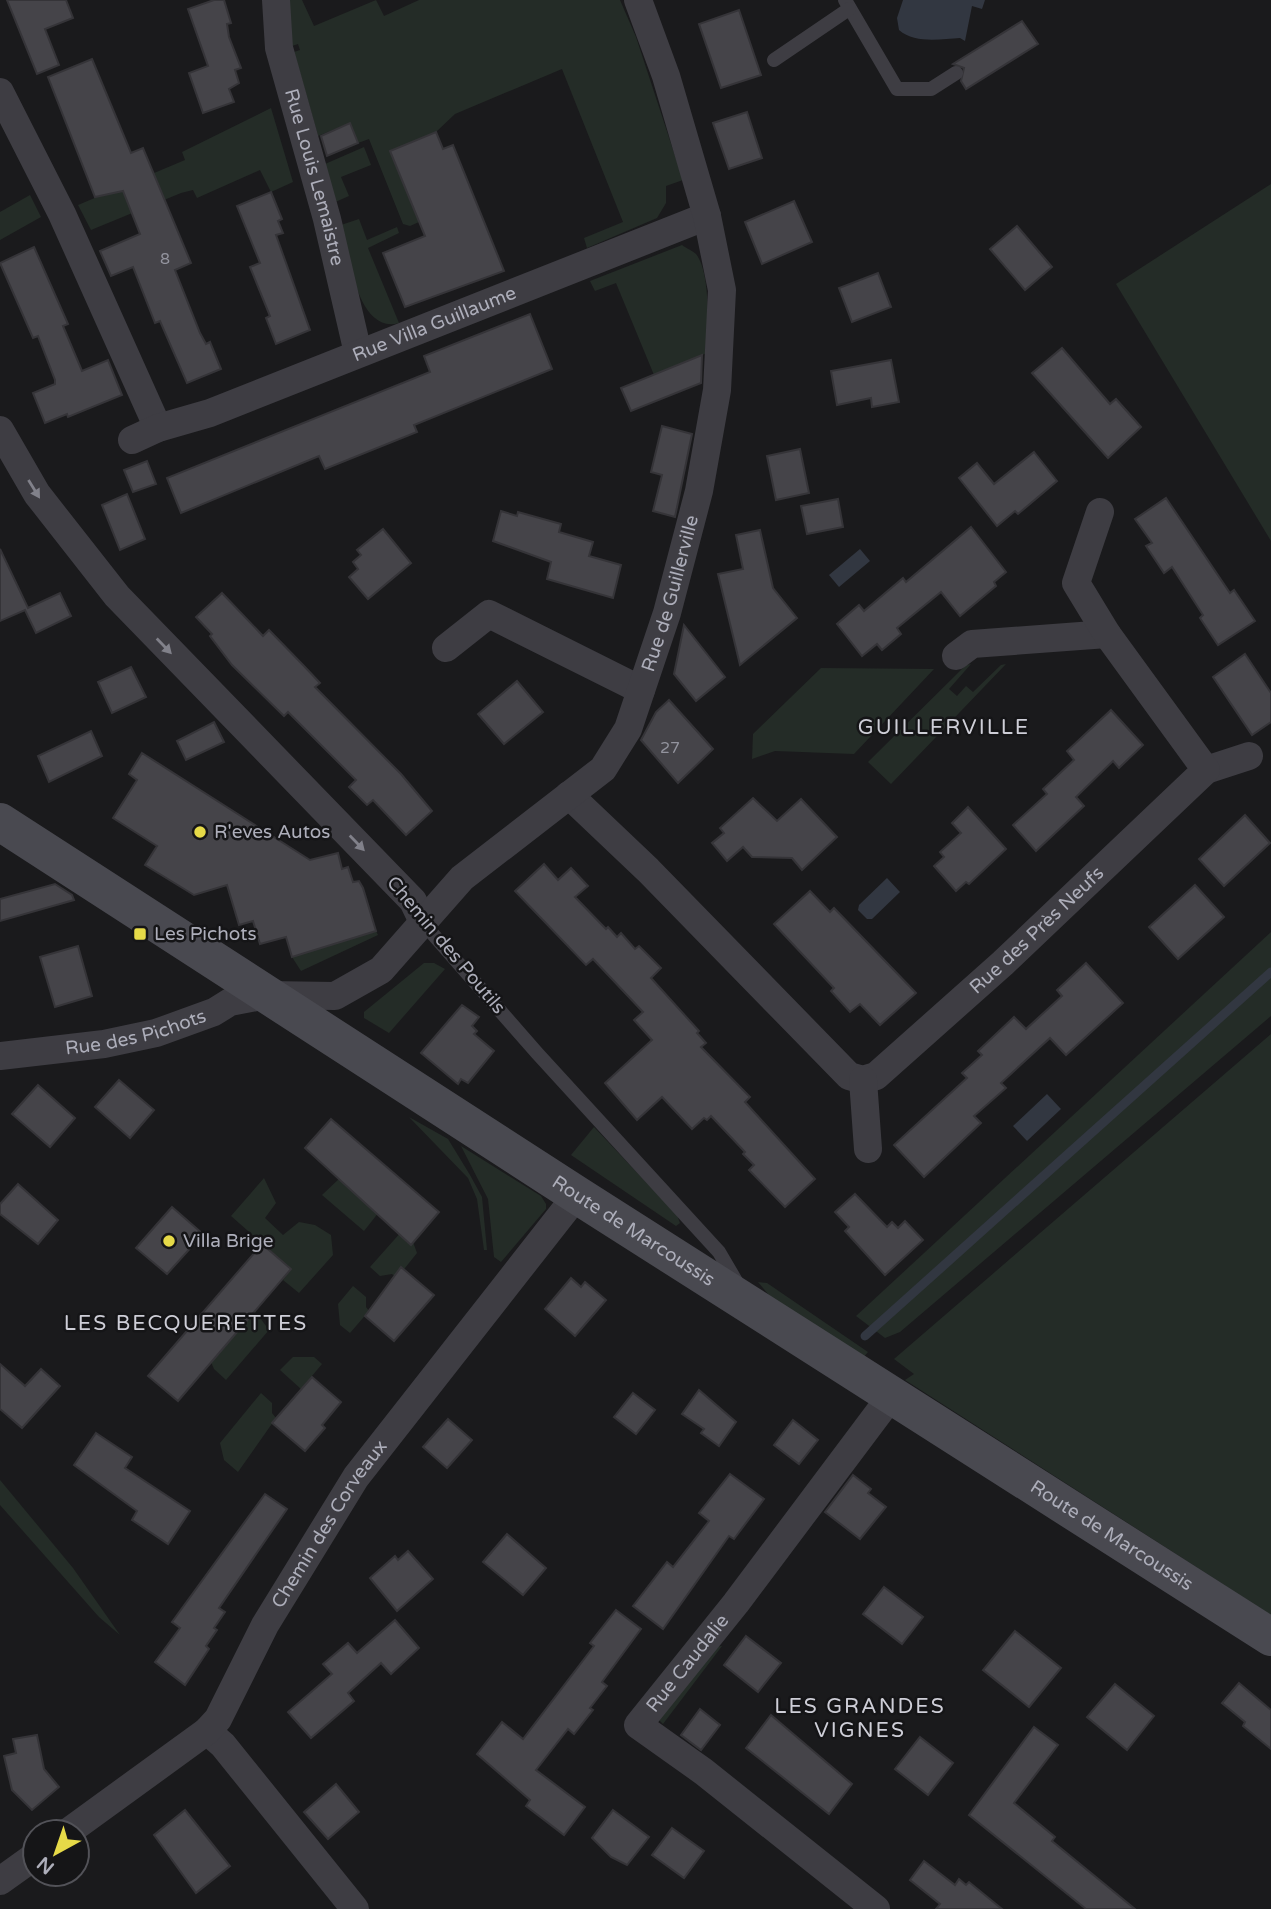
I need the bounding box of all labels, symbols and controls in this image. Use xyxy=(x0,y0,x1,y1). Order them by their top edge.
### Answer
street label: Rue Louis Lemaistre xyxy=(280,86,348,268)
house number: 8 xyxy=(160,249,170,269)
street label: Rue Villa Guillaume xyxy=(349,282,519,366)
one-way arrow xyxy=(28,479,41,498)
street label: Rue de Guillerville xyxy=(637,513,703,674)
one-way arrow xyxy=(155,637,172,654)
district label: GUILLERVILLE xyxy=(858,715,1030,740)
house number: 27 xyxy=(660,738,680,758)
place label: R'eves Autos xyxy=(214,821,330,843)
marker: R'eves Autos xyxy=(192,824,208,840)
one-way arrow xyxy=(348,835,365,852)
street label: Rue des Près Neufs xyxy=(965,862,1108,998)
street label: Chemin des Poutils xyxy=(382,872,510,1018)
place label: Les Pichots xyxy=(154,923,257,945)
marker: Les Pichots xyxy=(132,926,148,942)
street label: Rue des Pichots xyxy=(64,1005,209,1059)
street label: Route de Marcoussis xyxy=(548,1171,719,1291)
place label: Villa Brige xyxy=(183,1230,274,1252)
marker: Villa Brige xyxy=(161,1233,177,1249)
district label: LES BECQUERETTES xyxy=(64,1311,308,1336)
street label: Chemin des Corveaux xyxy=(267,1436,392,1612)
street label: Route de Marcoussis xyxy=(1026,1476,1197,1595)
street label: Rue Caudalie xyxy=(642,1610,733,1717)
district label: LES GRANDES VIGNES xyxy=(774,1694,946,1743)
north arrow xyxy=(21,1818,91,1888)
text: N xyxy=(33,1852,59,1879)

